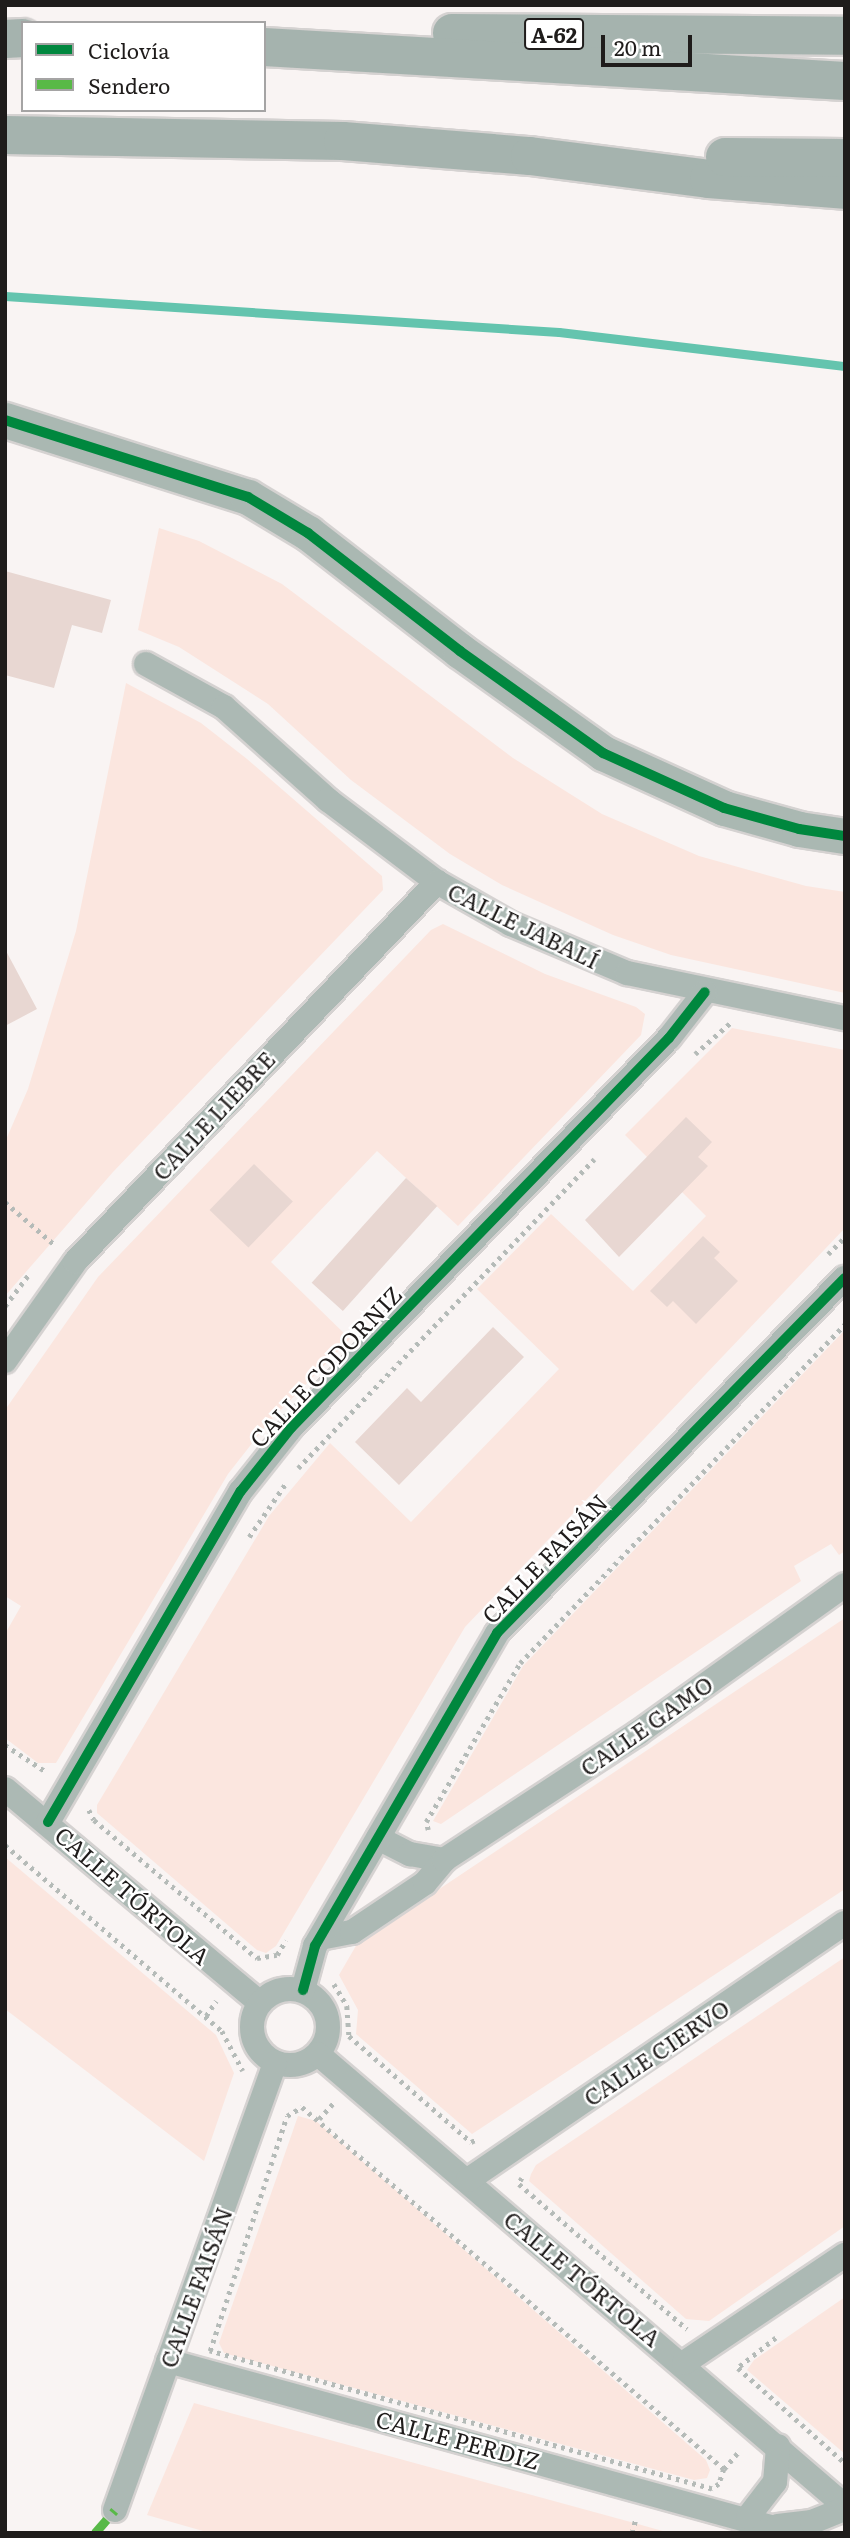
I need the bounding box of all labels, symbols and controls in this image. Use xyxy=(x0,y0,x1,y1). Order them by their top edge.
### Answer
road number: A-62 xyxy=(522,16,586,52)
legend xyxy=(21,21,266,112)
scale bar xyxy=(605,21,696,65)
text: 20 m xyxy=(614,31,661,62)
text: Ciclovía xyxy=(88,34,170,65)
text: Sendero xyxy=(88,69,170,100)
street label: CALLE JABALÍ xyxy=(444,876,604,974)
street label: CALLE LIEBRE xyxy=(146,1045,280,1185)
street label: CALLE CODORNIZ xyxy=(243,1280,407,1452)
street label: CALLE FAISÁN xyxy=(475,1488,613,1628)
street label: CALLE GAMO xyxy=(574,1669,718,1781)
street label: CALLE TÓRTOLA xyxy=(50,1820,216,1970)
street label: CALLE CIERVO xyxy=(578,1993,734,2111)
street label: CALLE FAISÁN xyxy=(153,2203,237,2371)
street label: CALLE TÓRTOLA xyxy=(499,2204,667,2352)
street label: CALLE PERDIZ xyxy=(373,2404,543,2474)

